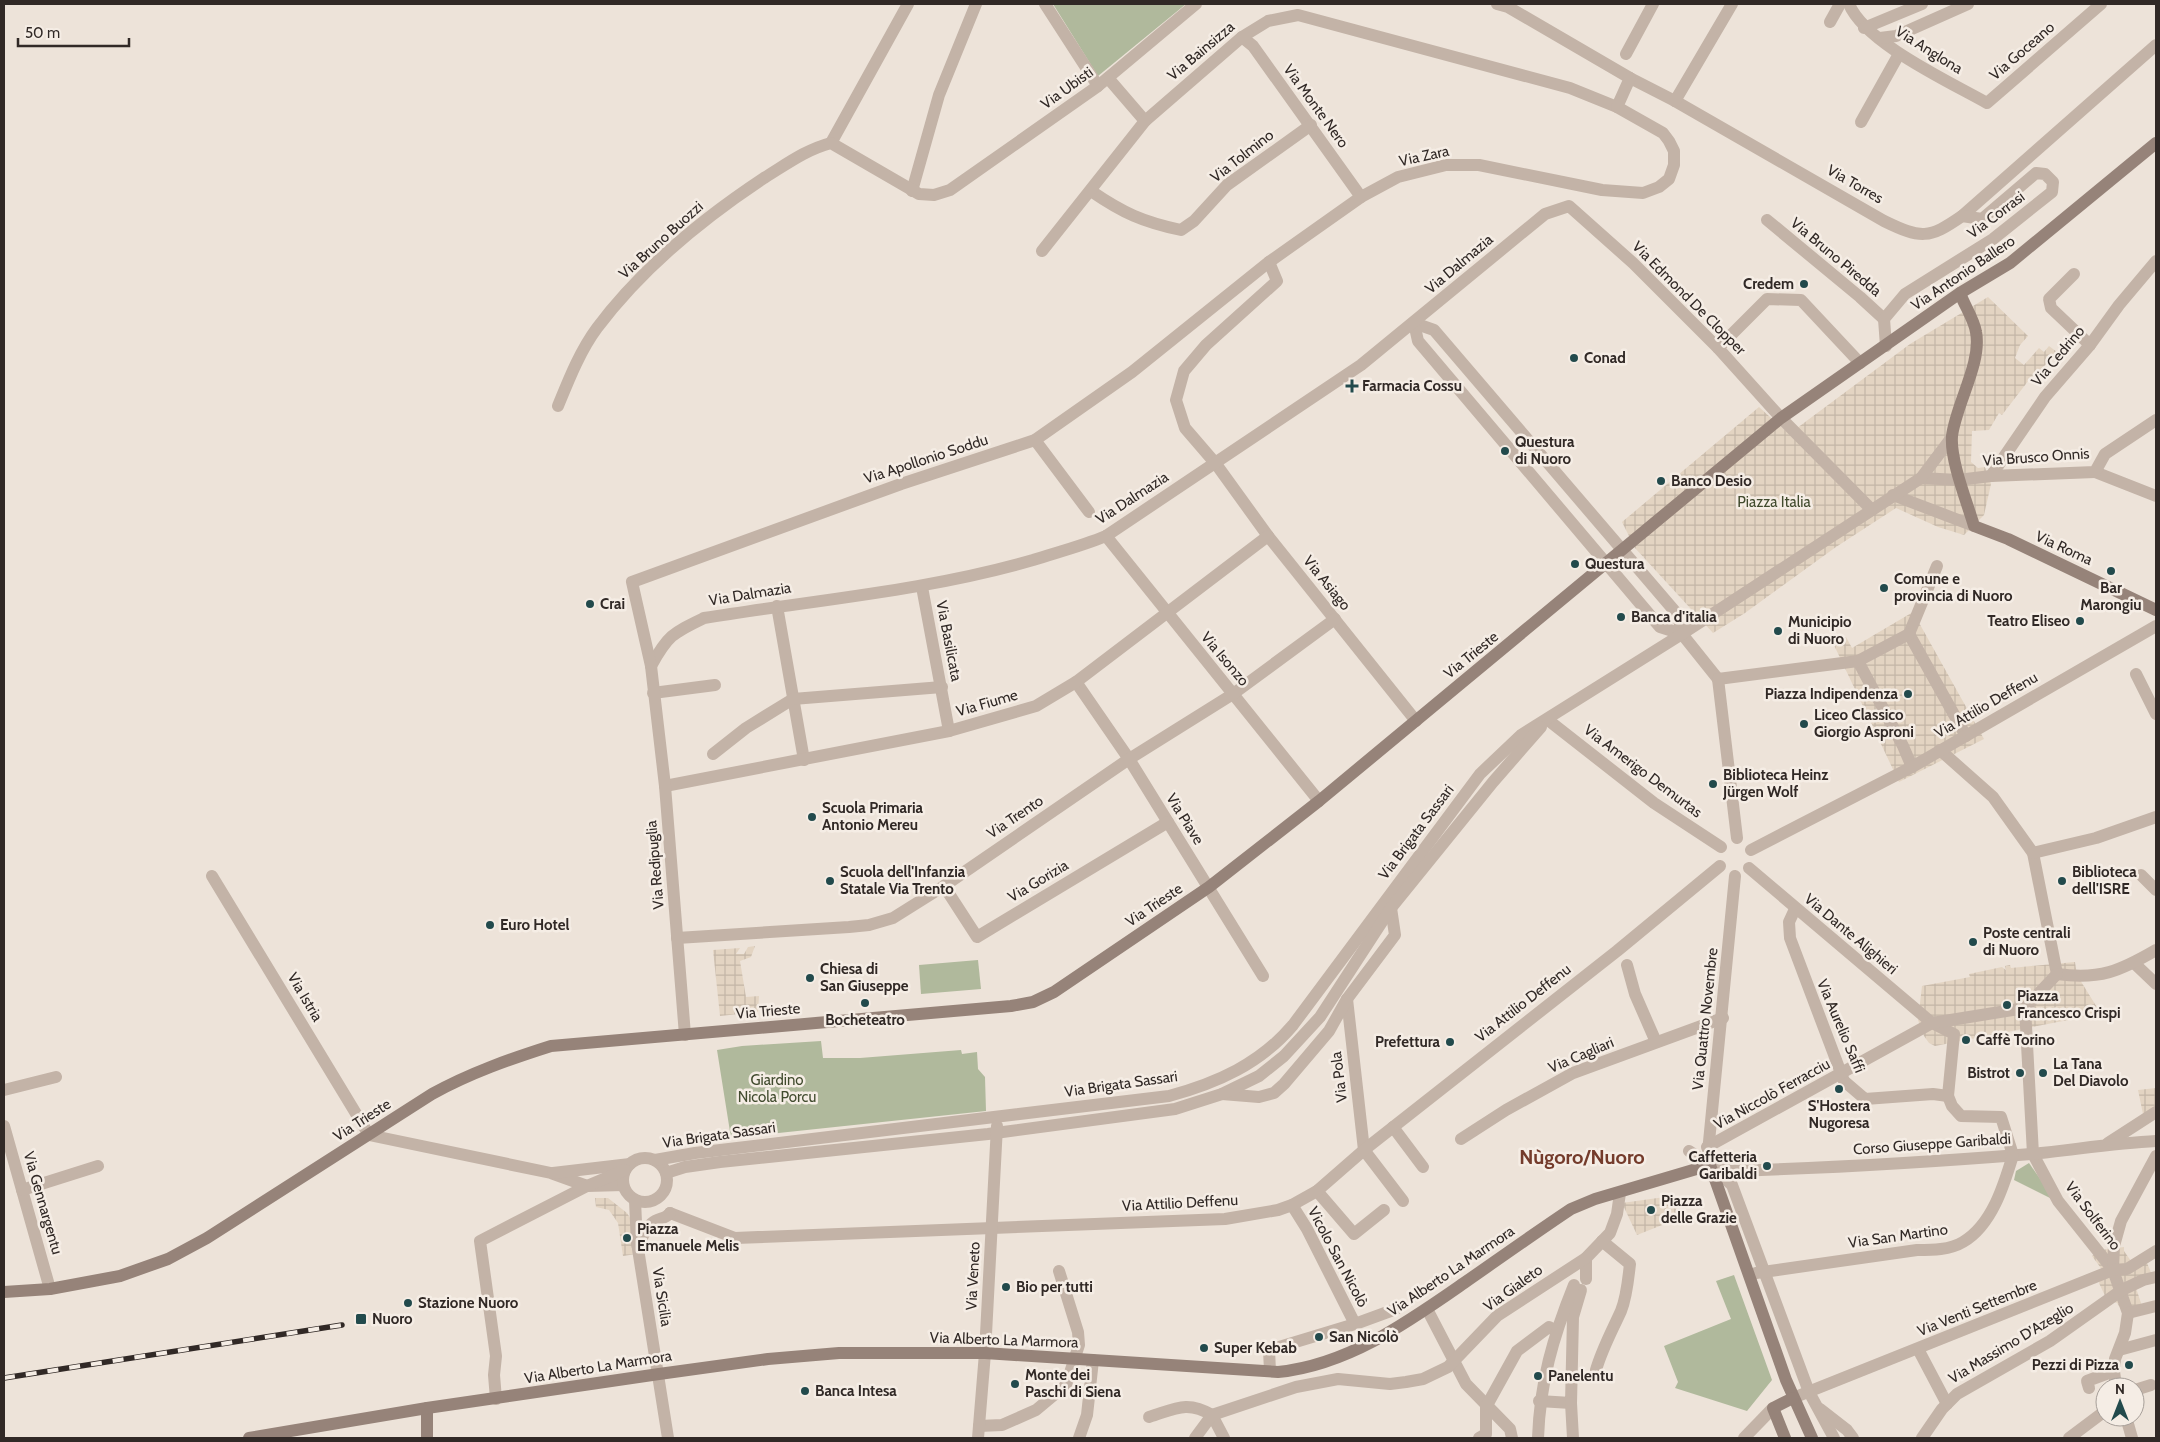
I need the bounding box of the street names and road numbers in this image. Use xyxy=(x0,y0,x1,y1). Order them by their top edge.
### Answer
street label: Via Bainsizza xyxy=(1164,17,1239,84)
street label: Via Goceano xyxy=(1986,18,2058,84)
street label: Via Anglona xyxy=(1892,22,1967,78)
street label: Via Monte Nero xyxy=(1280,61,1352,151)
street label: Via Ubisti xyxy=(1037,63,1097,113)
street label: Via Tolmino xyxy=(1207,126,1277,186)
street label: Via Zara xyxy=(1397,142,1451,170)
street label: Via Torres xyxy=(1824,161,1886,207)
street label: Via Corrasi xyxy=(1964,188,2028,242)
street label: Via Bruno Buozzi xyxy=(615,197,707,283)
street label: Via Bruno Piredda xyxy=(1787,214,1886,301)
street label: Via Dalmazia xyxy=(1421,230,1497,298)
street label: Via Antonio Ballero xyxy=(1908,232,2018,314)
street label: Via Edmond De Clopper xyxy=(1628,237,1750,359)
street label: Via Cedrino xyxy=(2028,322,2088,390)
street label: Via Apollonio Soddu xyxy=(862,430,990,488)
street label: Via Brusco Onnis xyxy=(1982,444,2090,470)
street label: Via Dalmazia xyxy=(1092,467,1172,528)
street label: Via Roma xyxy=(2033,527,2096,569)
street label: Via Asiago xyxy=(1300,552,1354,614)
street label: Via Dalmazia xyxy=(708,579,793,609)
street label: Via Basilicata xyxy=(932,599,966,684)
street label: Via Trieste xyxy=(1440,627,1502,682)
street label: Via Isonzo xyxy=(1197,628,1253,690)
street label: Via Attilio Deffenu xyxy=(1931,668,2041,742)
street label: Via Fiume xyxy=(954,686,1020,720)
street label: Via Amerigo Demurtas xyxy=(1580,721,1706,821)
street label: Via Brigata Sassari xyxy=(1375,781,1457,883)
street label: Via Piave xyxy=(1162,790,1208,848)
street label: Via Trento xyxy=(983,792,1047,842)
street label: Via Redipuglia xyxy=(642,819,668,910)
street label: Via Gorizia xyxy=(1005,856,1072,906)
street label: Via Trieste xyxy=(1122,879,1186,931)
street label: Via Dante Alighieri xyxy=(1801,890,1901,978)
street label: Via Quattro Novembre xyxy=(1689,946,1721,1091)
street label: Via Attilio Deffenu xyxy=(1472,960,1574,1046)
street label: Via Istria xyxy=(283,969,327,1025)
street label: Via Aurelio Saffi xyxy=(1813,976,1869,1076)
street label: Via Trieste xyxy=(735,999,801,1023)
street label: Via Cagliari xyxy=(1546,1033,1616,1077)
street label: Via Pola xyxy=(1327,1050,1351,1103)
street label: Via Niccolò Ferracciu xyxy=(1711,1055,1833,1133)
street label: Via Brigata Sassari xyxy=(1063,1067,1179,1101)
street label: Via Trieste xyxy=(330,1095,394,1145)
street label: Via Brigata Sassari xyxy=(661,1118,777,1152)
street label: Corso Giuseppe Garibaldi xyxy=(1852,1130,2012,1158)
street label: Via Gennargentu xyxy=(20,1149,66,1257)
street label: Via Solferino xyxy=(2061,1178,2125,1254)
street label: Via Attilio Deffenu xyxy=(1121,1191,1239,1215)
street label: Vicolo San Nicolò xyxy=(1304,1204,1372,1310)
street label: Via San Martino xyxy=(1847,1220,1949,1252)
street label: Via Alberto La Marmora xyxy=(1384,1221,1518,1320)
street label: Via Veneto xyxy=(962,1241,984,1311)
street label: Via Gialeto xyxy=(1480,1261,1546,1315)
street label: Via Sicilia xyxy=(648,1266,676,1328)
street label: Via Venti Settembre xyxy=(1915,1276,2040,1340)
street label: Via Massimo D'Azeglio xyxy=(1945,1299,2077,1387)
street label: Via Alberto La Marmora xyxy=(929,1328,1080,1352)
street label: Via Alberto La Marmora xyxy=(523,1346,674,1388)

